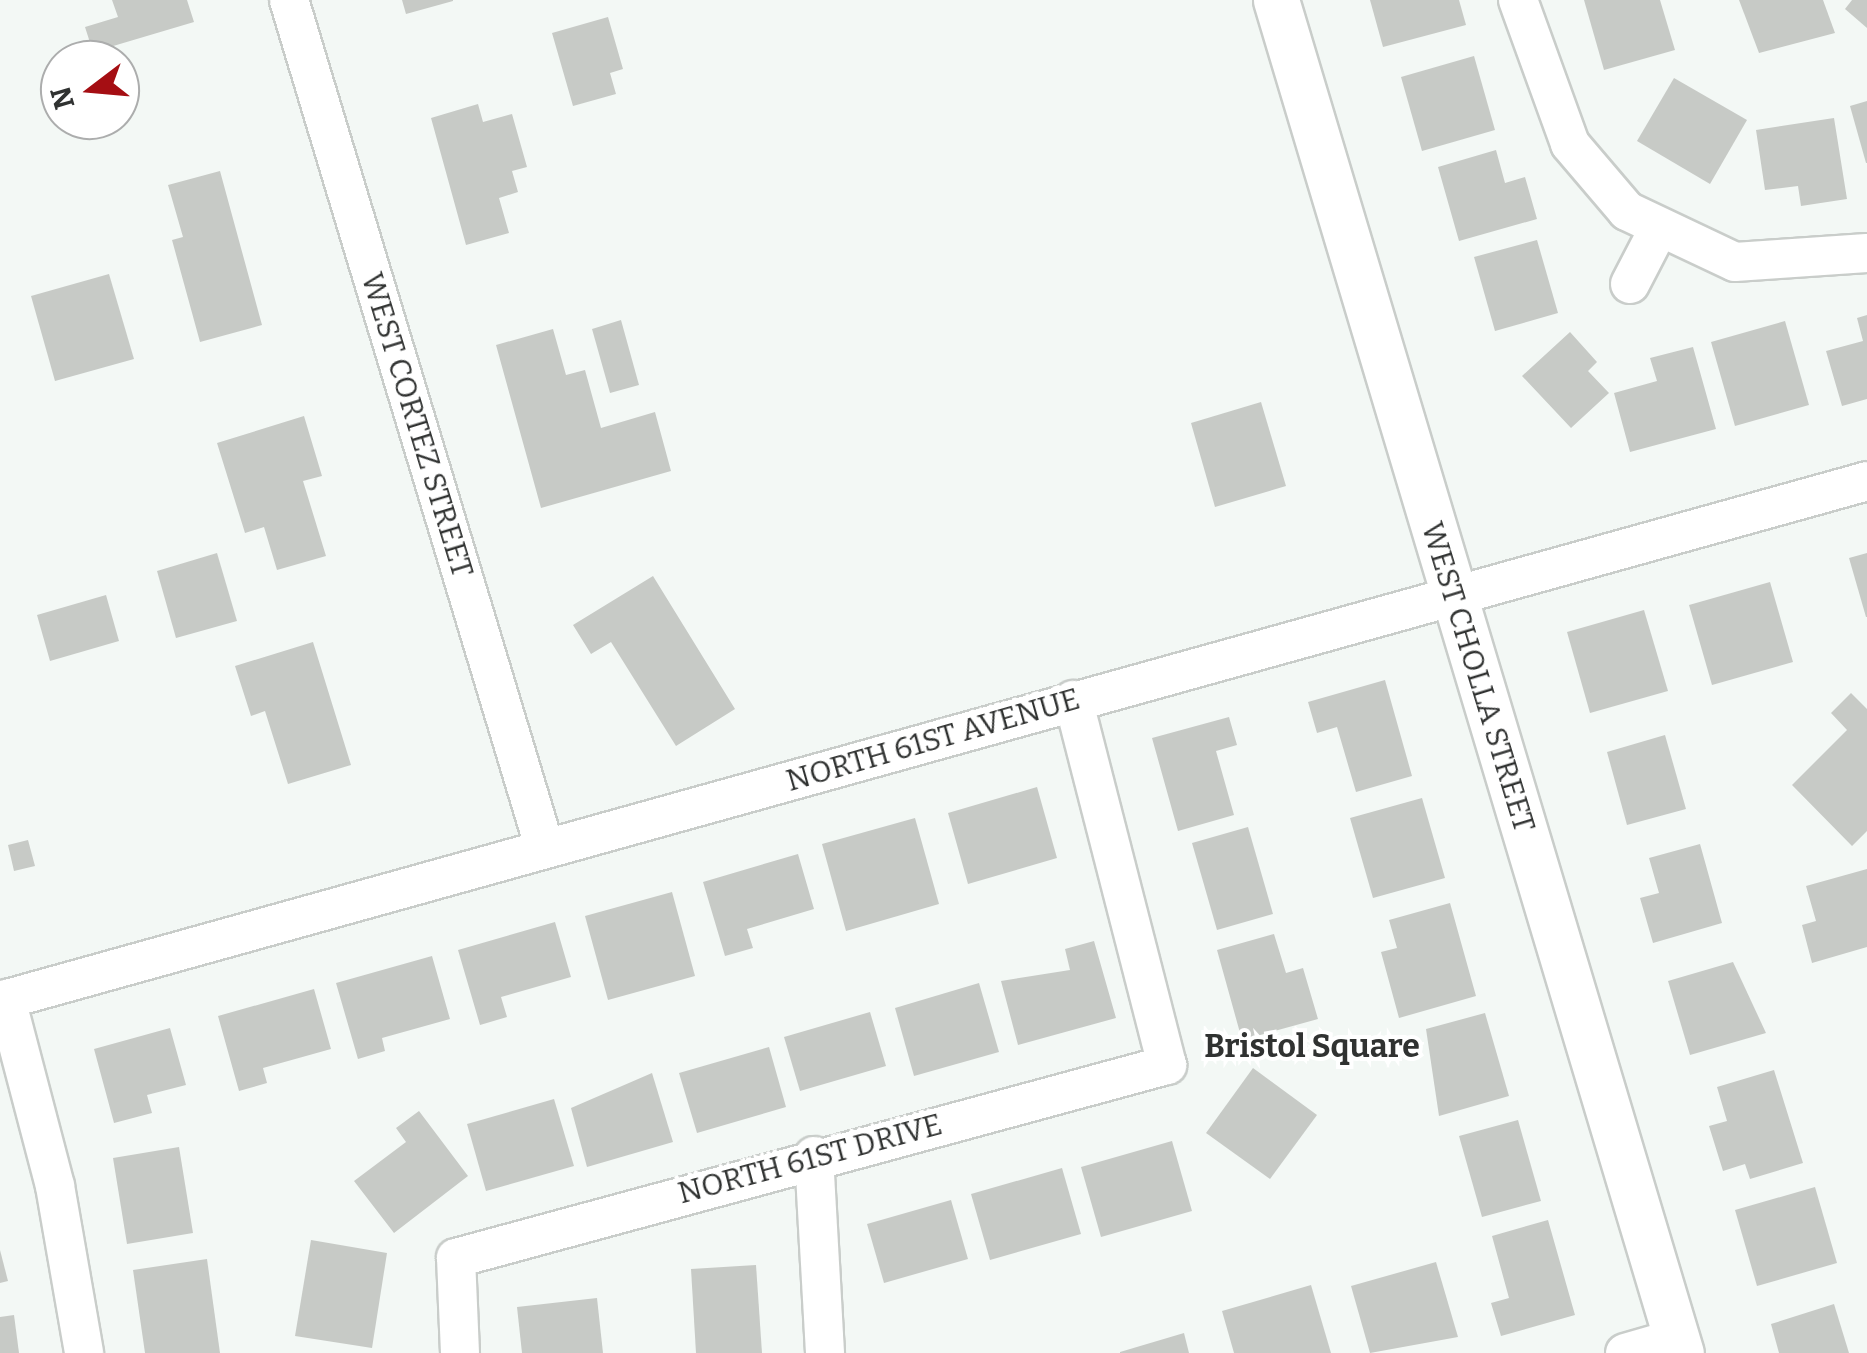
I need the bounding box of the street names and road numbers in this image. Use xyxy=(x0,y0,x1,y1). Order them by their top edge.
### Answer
street label: WEST CORTEZ STREET xyxy=(354,268,480,582)
street label: WEST CHOLLA STREET xyxy=(1414,518,1542,836)
street label: NORTH 61ST AVENUE xyxy=(782,681,1084,799)
street label: NORTH 61ST DRIVE xyxy=(674,1106,946,1212)

